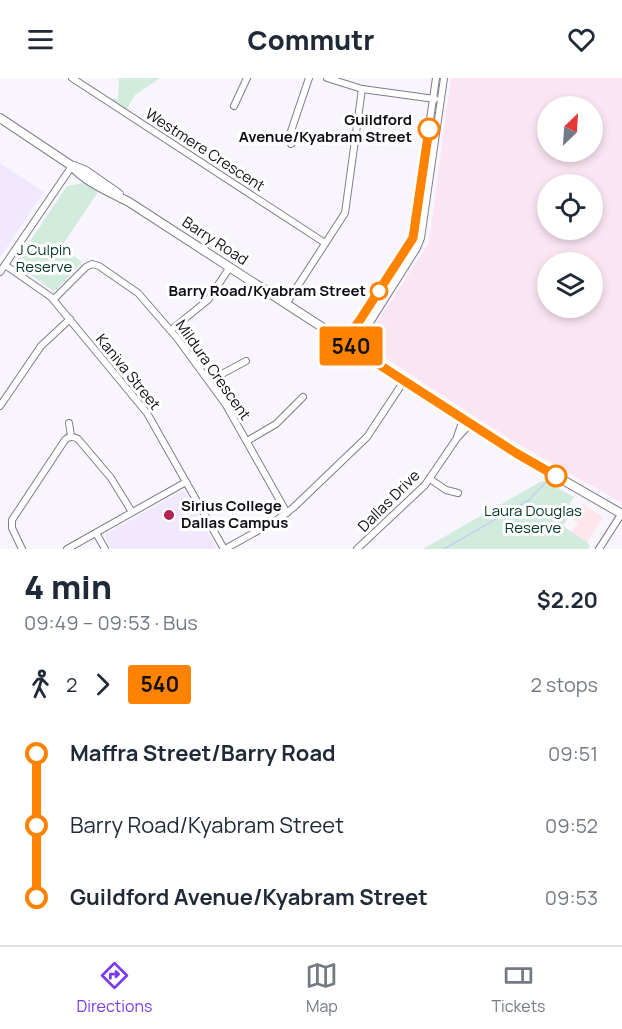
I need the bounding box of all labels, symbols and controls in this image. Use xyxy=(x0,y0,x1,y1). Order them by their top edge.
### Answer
text: Commutr xyxy=(248,21,374,58)
icon: menu xyxy=(24,23,57,56)
icon: heart xyxy=(565,23,598,56)
north arrow xyxy=(537,96,603,162)
map controls xyxy=(537,96,603,318)
street label: Westmere Crescent xyxy=(142,103,269,196)
place label: Guildford Avenue/Kyabram Street xyxy=(239,109,412,147)
marker: Guildford Avenue/Kyabram Street xyxy=(418,118,440,140)
button: locate xyxy=(537,174,603,240)
street label: Barry Road xyxy=(178,211,252,270)
park label: J Culpin Reserve xyxy=(16,239,72,277)
button: layers xyxy=(537,252,603,318)
place label: Barry Road/Kyabram Street xyxy=(169,280,366,301)
marker: Barry Road/Kyabram Street xyxy=(370,282,388,300)
street label: Mildura Crescent xyxy=(171,315,256,424)
line badge: 540 xyxy=(316,326,386,366)
street label: Kaniva Street xyxy=(91,329,166,414)
text: 540 xyxy=(332,332,370,360)
street label: Dallas Drive xyxy=(353,465,424,536)
unlabelled marker xyxy=(545,465,567,487)
place label: Sirius College Dallas Campus xyxy=(181,495,288,533)
park label: Laura Douglas Reserve xyxy=(484,500,582,538)
marker: Sirius College Dallas Campus xyxy=(162,508,176,522)
text: 4 min xyxy=(24,564,112,609)
text: $2.20 xyxy=(537,585,598,615)
text: 09:49 – 09:53 · Bus xyxy=(24,609,198,636)
icon: walk xyxy=(24,668,57,701)
icon: forward xyxy=(86,668,119,701)
text: 540 xyxy=(140,670,179,698)
text: 2 xyxy=(66,671,77,698)
text: 2 stops xyxy=(530,671,598,698)
text: Maffra Street/Barry Road xyxy=(70,738,336,768)
text: 09:51 xyxy=(548,740,598,767)
text: Barry Road/Kyabram Street xyxy=(70,810,344,840)
text: 09:52 xyxy=(545,812,598,839)
text: Guildford Avenue/Kyabram Street xyxy=(70,882,428,912)
text: 09:53 xyxy=(545,884,598,911)
tab: Directions xyxy=(77,959,152,1017)
tab: Map xyxy=(305,959,338,1017)
tab: Tickets xyxy=(491,959,545,1017)

